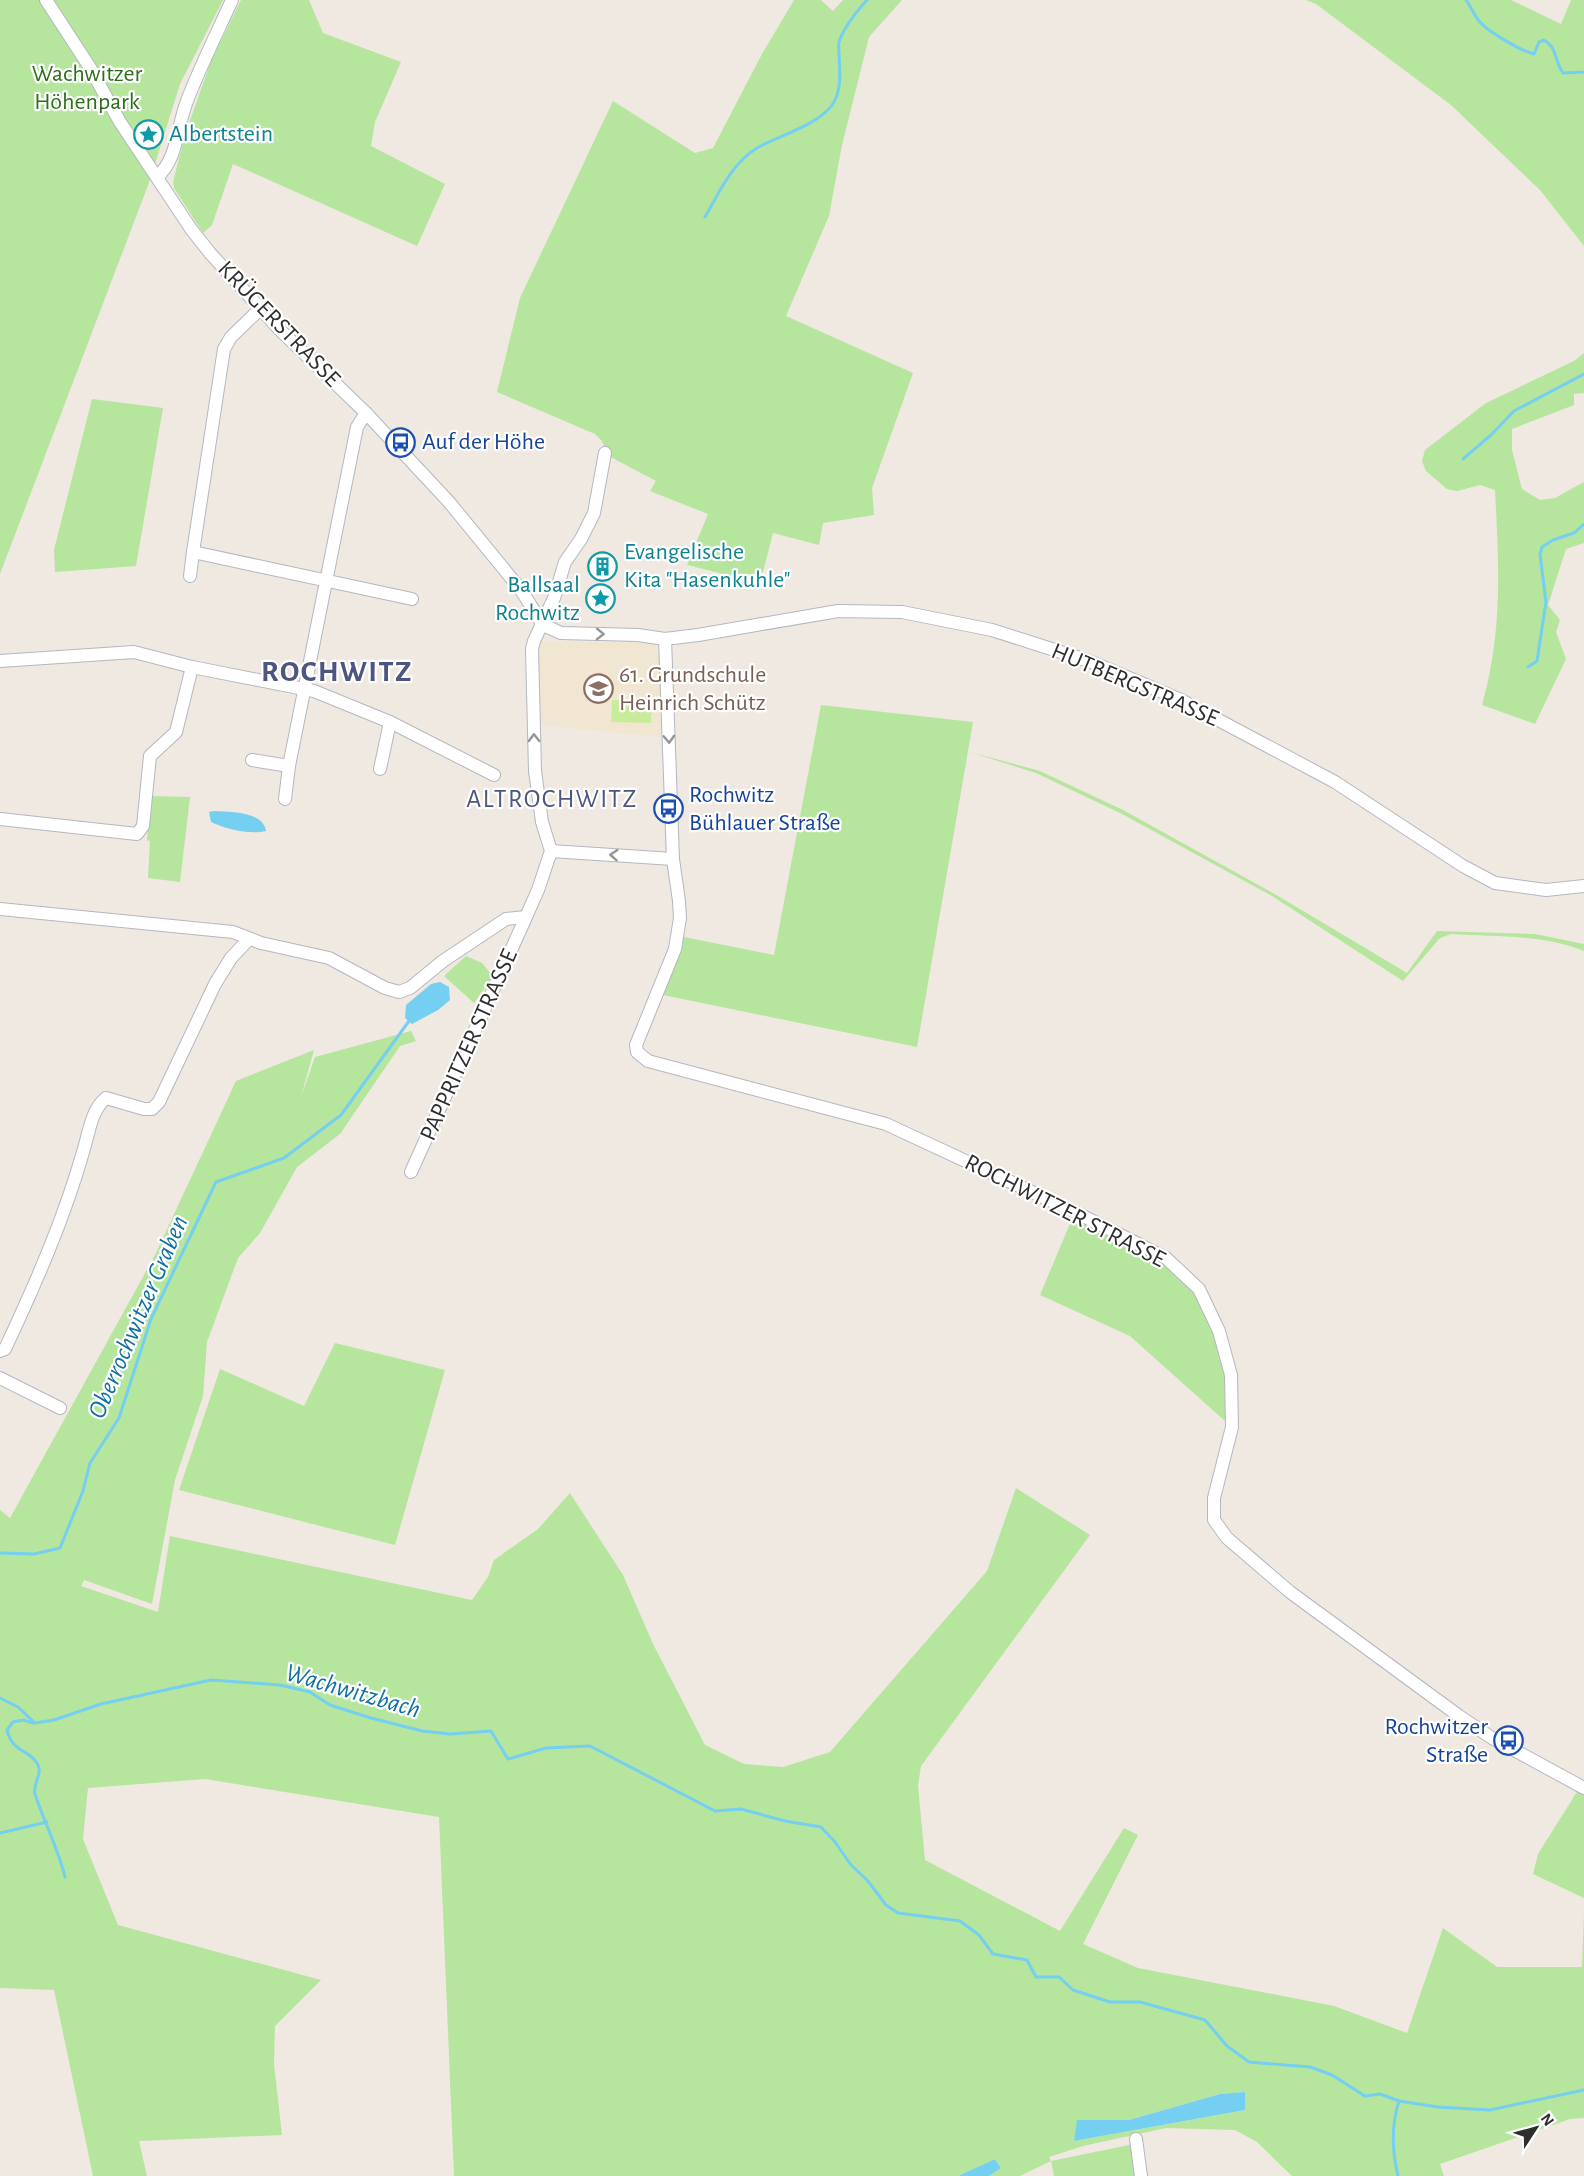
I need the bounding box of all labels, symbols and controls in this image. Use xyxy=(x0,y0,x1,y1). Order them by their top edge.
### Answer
park label: Wachwitzer Höhenpark xyxy=(32,62,142,114)
place icon: Albertstein xyxy=(132,118,164,150)
place label: Albertstein xyxy=(169,122,273,146)
street label: KRÜGERSTRASSE xyxy=(213,256,346,392)
bus stop icon: Auf der Höhe xyxy=(385,426,417,458)
place label: Auf der Höhe xyxy=(422,430,545,454)
place label: Evangelische Kita "Hasenkuhle" xyxy=(624,540,791,592)
building icon: Evangelische Kita "Hasenkuhle" xyxy=(587,550,619,582)
place label: Ballsaal Rochwitz xyxy=(495,573,580,625)
place icon: Ballsaal Rochwitz xyxy=(585,583,617,615)
one-way arrow xyxy=(595,627,604,640)
street label: HUTBERGSTRASSE xyxy=(1048,639,1223,731)
district label: ROCHWITZ xyxy=(261,657,413,687)
place label: 61. Grundschule Heinrich Schütz xyxy=(619,663,766,715)
school or university icon: 61. Grundschule Heinrich Schütz xyxy=(582,673,614,705)
one-way arrow xyxy=(528,733,540,742)
one-way arrow xyxy=(662,735,675,744)
place label: Rochwitz Bühlauer Straße xyxy=(689,783,841,835)
district label: ALTROCHWITZ xyxy=(466,786,638,812)
bus stop icon: Rochwitz Bühlauer Straße xyxy=(652,793,684,825)
one-way arrow xyxy=(610,849,619,862)
street label: PAPPRITZER STRASSE xyxy=(416,945,522,1144)
street label: ROCHWITZER STRASSE xyxy=(961,1150,1170,1272)
water label: Oberrochwitzer Graben xyxy=(84,1212,192,1422)
water label: Wachwitzbach xyxy=(283,1659,423,1723)
place label: Rochwitzer Straße xyxy=(1384,1715,1488,1767)
bus stop icon: Rochwitzer Straße xyxy=(1493,1725,1525,1757)
north arrow xyxy=(1506,2098,1566,2158)
text: N xyxy=(1538,2111,1557,2129)

